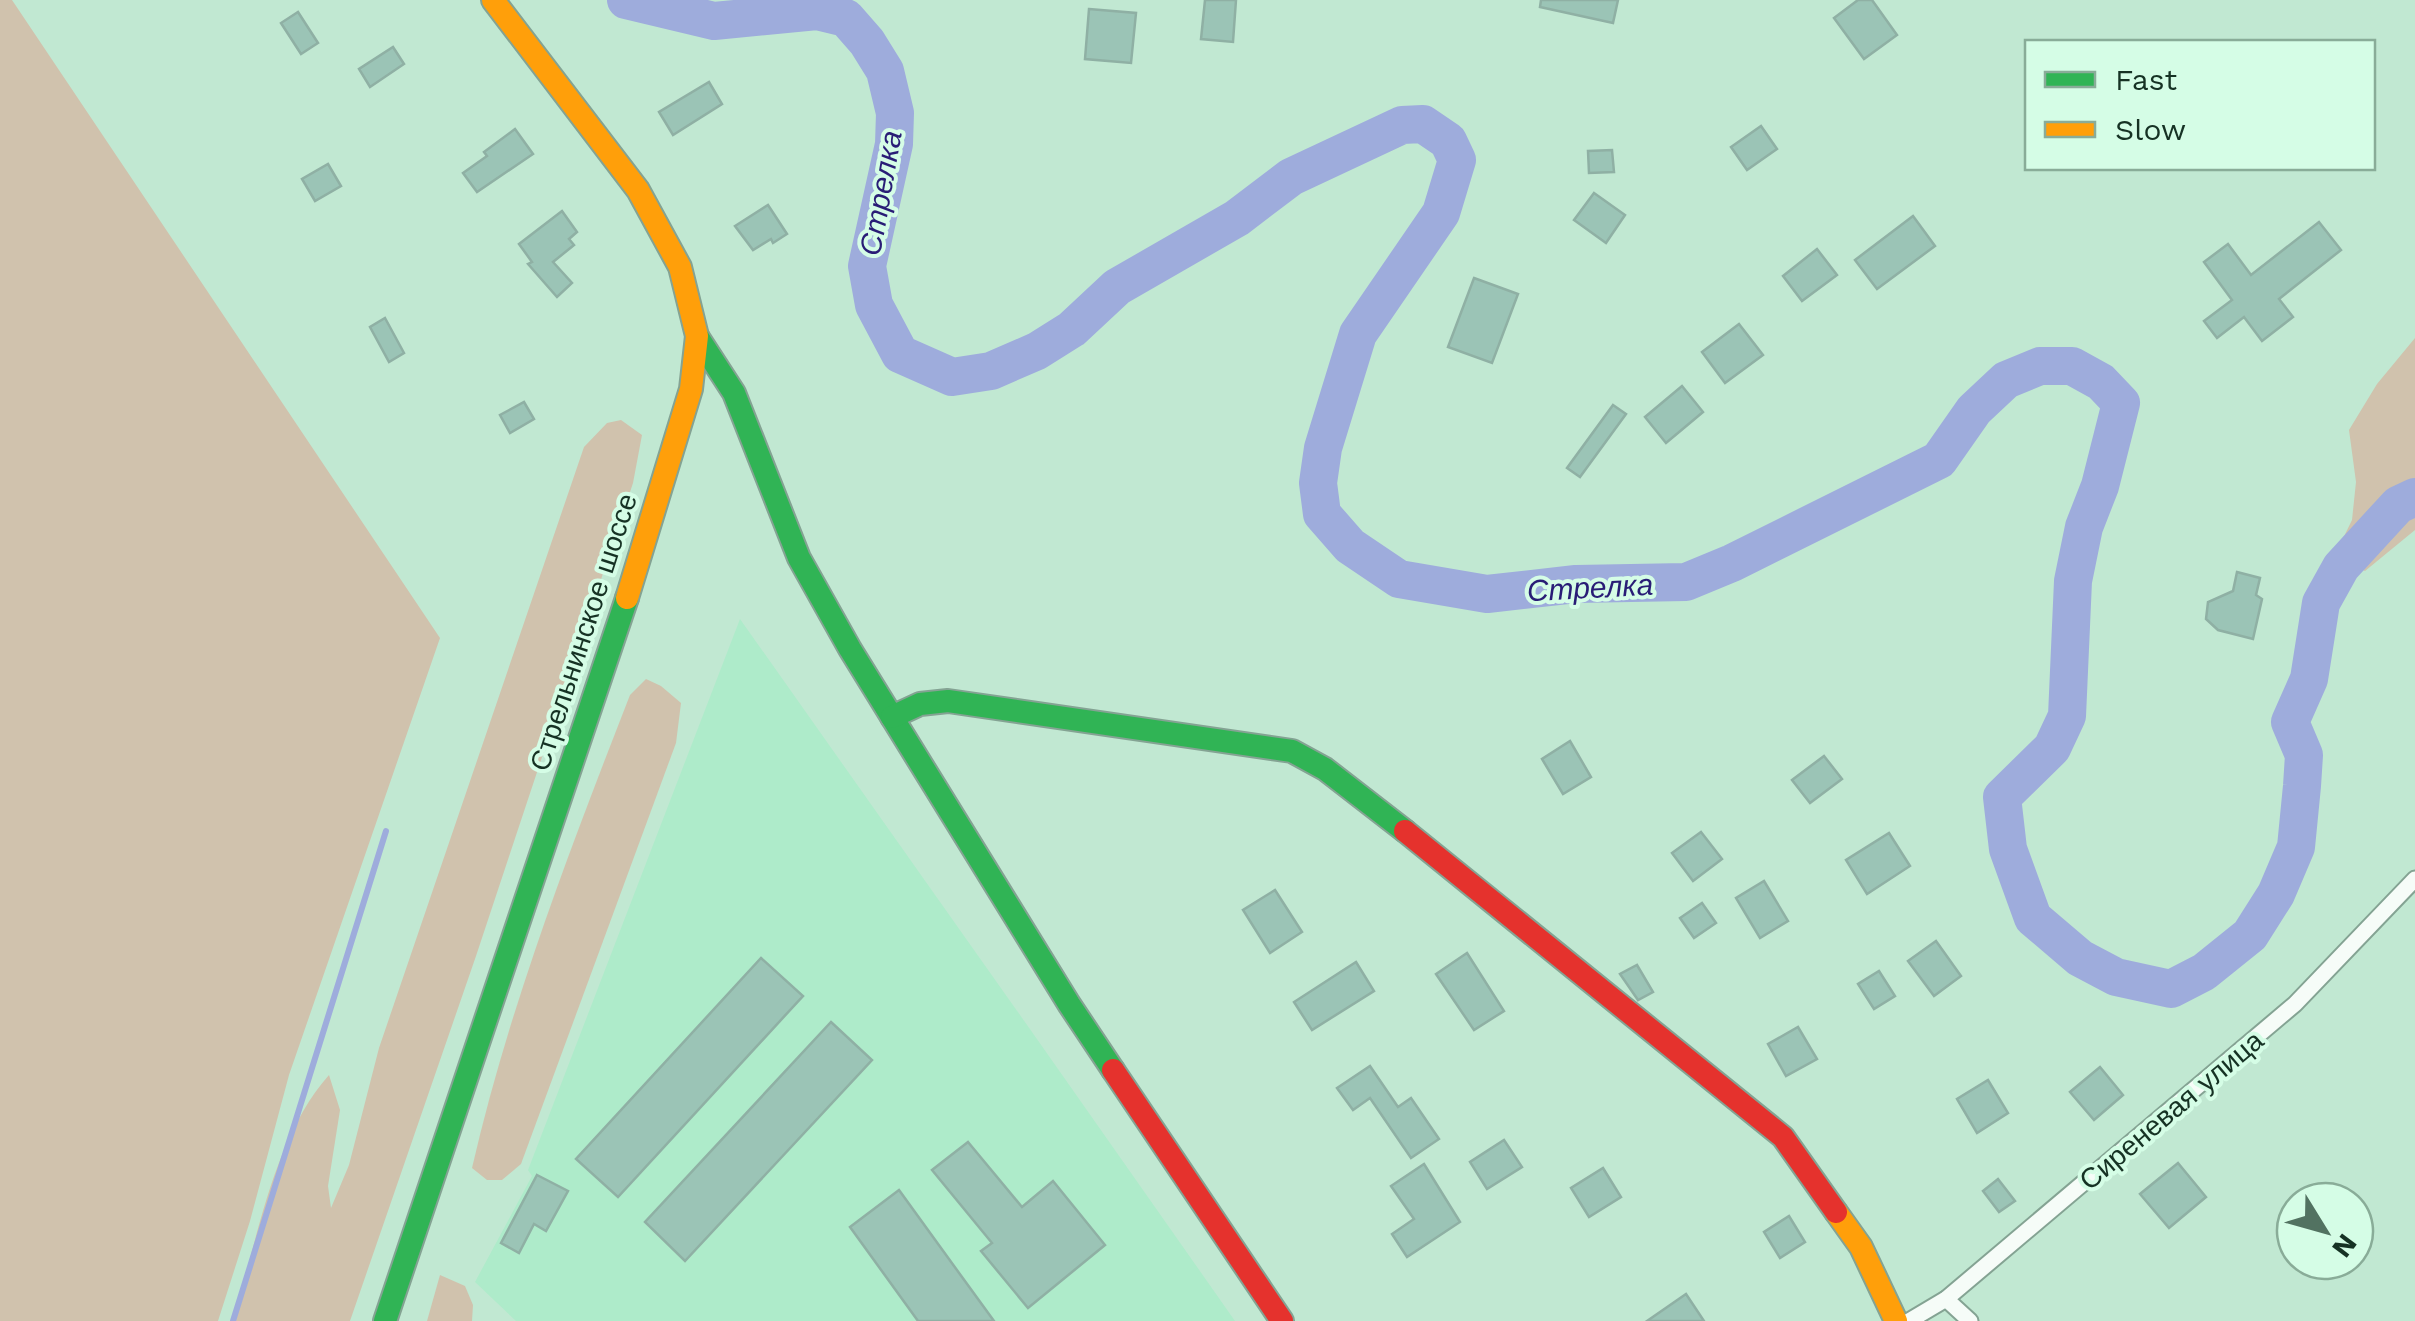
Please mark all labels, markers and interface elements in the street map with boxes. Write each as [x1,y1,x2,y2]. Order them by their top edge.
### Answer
legend [2025,40,2375,170]
text: Fast [2115,62,2178,97]
text: Slow [2115,112,2186,147]
water label: Стрелка [852,128,909,258]
street label: Стрельнинское шоссе [523,489,644,775]
water label: Стрелка [1526,567,1654,608]
street label: Сиреневая улица [2073,1024,2270,1197]
north arrow [2275,1181,2375,1281]
text: N [2325,1228,2364,1264]

